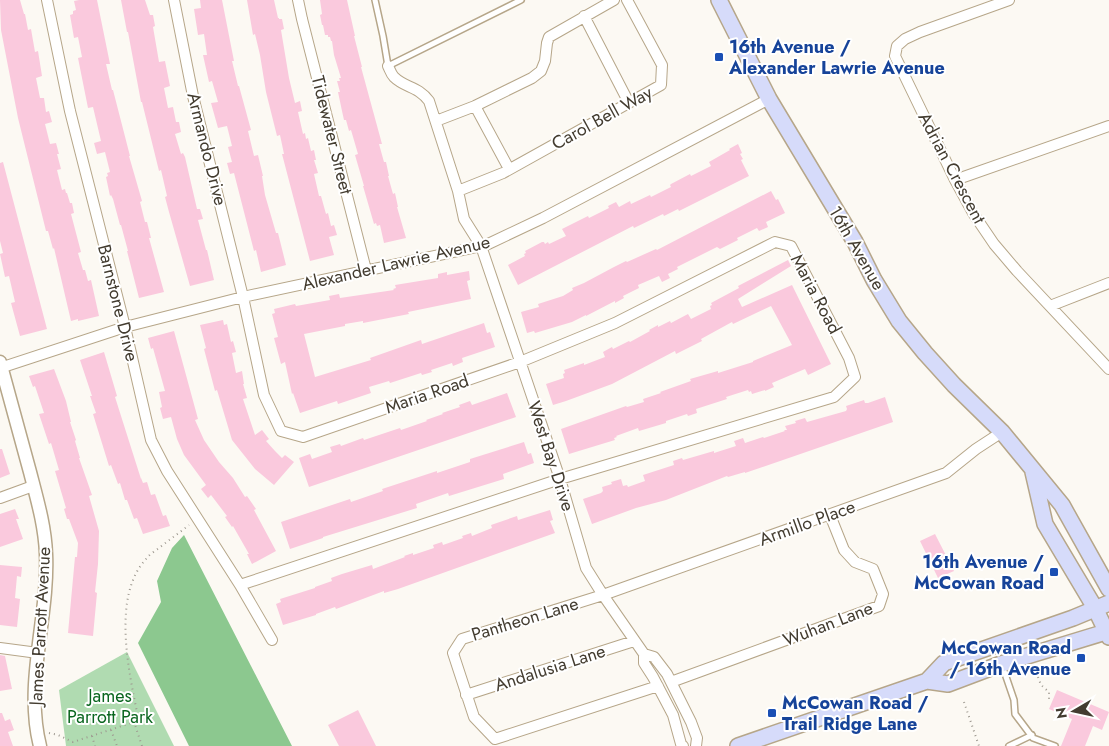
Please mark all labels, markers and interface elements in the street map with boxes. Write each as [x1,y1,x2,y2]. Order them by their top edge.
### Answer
place label: 16th Avenue / Alexander Lawrie Avenue [728,34,945,81]
marker: 16th Avenue / Alexander Lawrie Avenue [713,51,725,63]
street label: Tidewater Street [305,73,359,198]
street label: Carol Bell Way [547,80,657,156]
street label: Armando Drive [180,90,234,208]
street label: Adrian Crescent [912,108,993,229]
street label: 16th Avenue [822,201,892,295]
street label: Alexander Lawrie Avenue [299,229,493,297]
street label: Barnstone Drive [91,242,145,364]
street label: Maria Road [784,249,848,339]
street label: Maria Road [382,368,472,420]
street label: West Bay Drive [521,397,581,515]
street label: Armillo Place [755,494,859,552]
street label: James Parrott Avenue [23,546,57,708]
place label: 16th Avenue / McCowan Road [914,549,1044,596]
marker: 16th Avenue / McCowan Road [1048,566,1060,578]
street label: Pantheon Lane [468,590,582,648]
street label: Wuhan Lane [779,595,877,653]
place label: McCowan Road / 16th Avenue [941,635,1071,682]
street label: Andalusia Lane [491,638,609,698]
marker: McCowan Road / 16th Avenue [1075,652,1087,664]
park label: James Parrott Park [67,683,153,730]
north arrow [1049,686,1099,736]
place label: McCowan Road / Trail Ridge Lane [782,690,929,737]
text: N [1050,706,1072,720]
marker: McCowan Road / Trail Ridge Lane [766,707,778,719]

